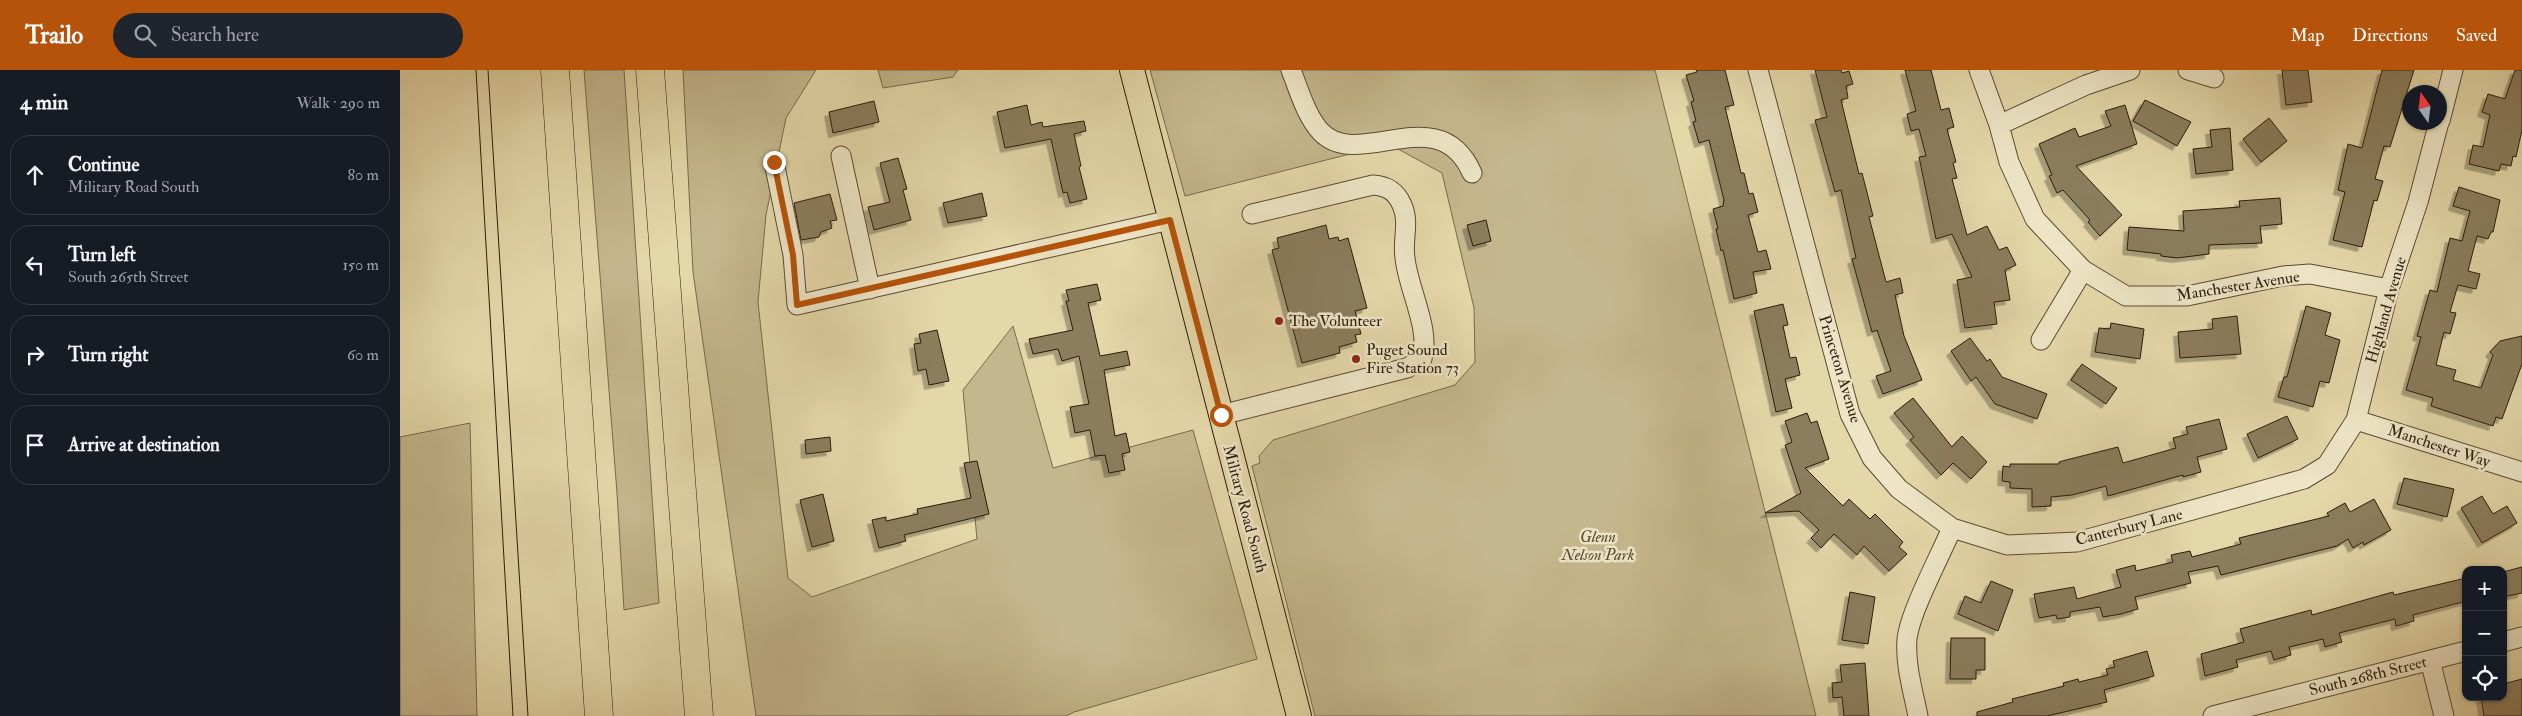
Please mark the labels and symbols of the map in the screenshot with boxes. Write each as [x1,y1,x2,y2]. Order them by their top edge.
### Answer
north arrow [2402,85,2447,130]
route end [763,151,786,174]
street label: Highland Avenue [2361,254,2411,366]
street label: Manchester Avenue [2175,266,2301,306]
place label: The Volunteer [1289,311,1382,331]
street label: Princeton Avenue [1814,313,1866,426]
marker: The Volunteer [1273,315,1285,327]
place label: Puget Sound Fire Station 73 [1366,340,1459,378]
marker: Puget Sound Fire Station 73 [1350,353,1362,365]
route start [1210,404,1233,427]
street label: Manchester Way [2385,420,2494,472]
street label: Military Road South [1218,443,1272,576]
street label: Canterbury Lane [2073,504,2185,550]
park label: Glenn Nelson Park [1561,527,1635,565]
street label: South 268th Street [2307,652,2429,700]

